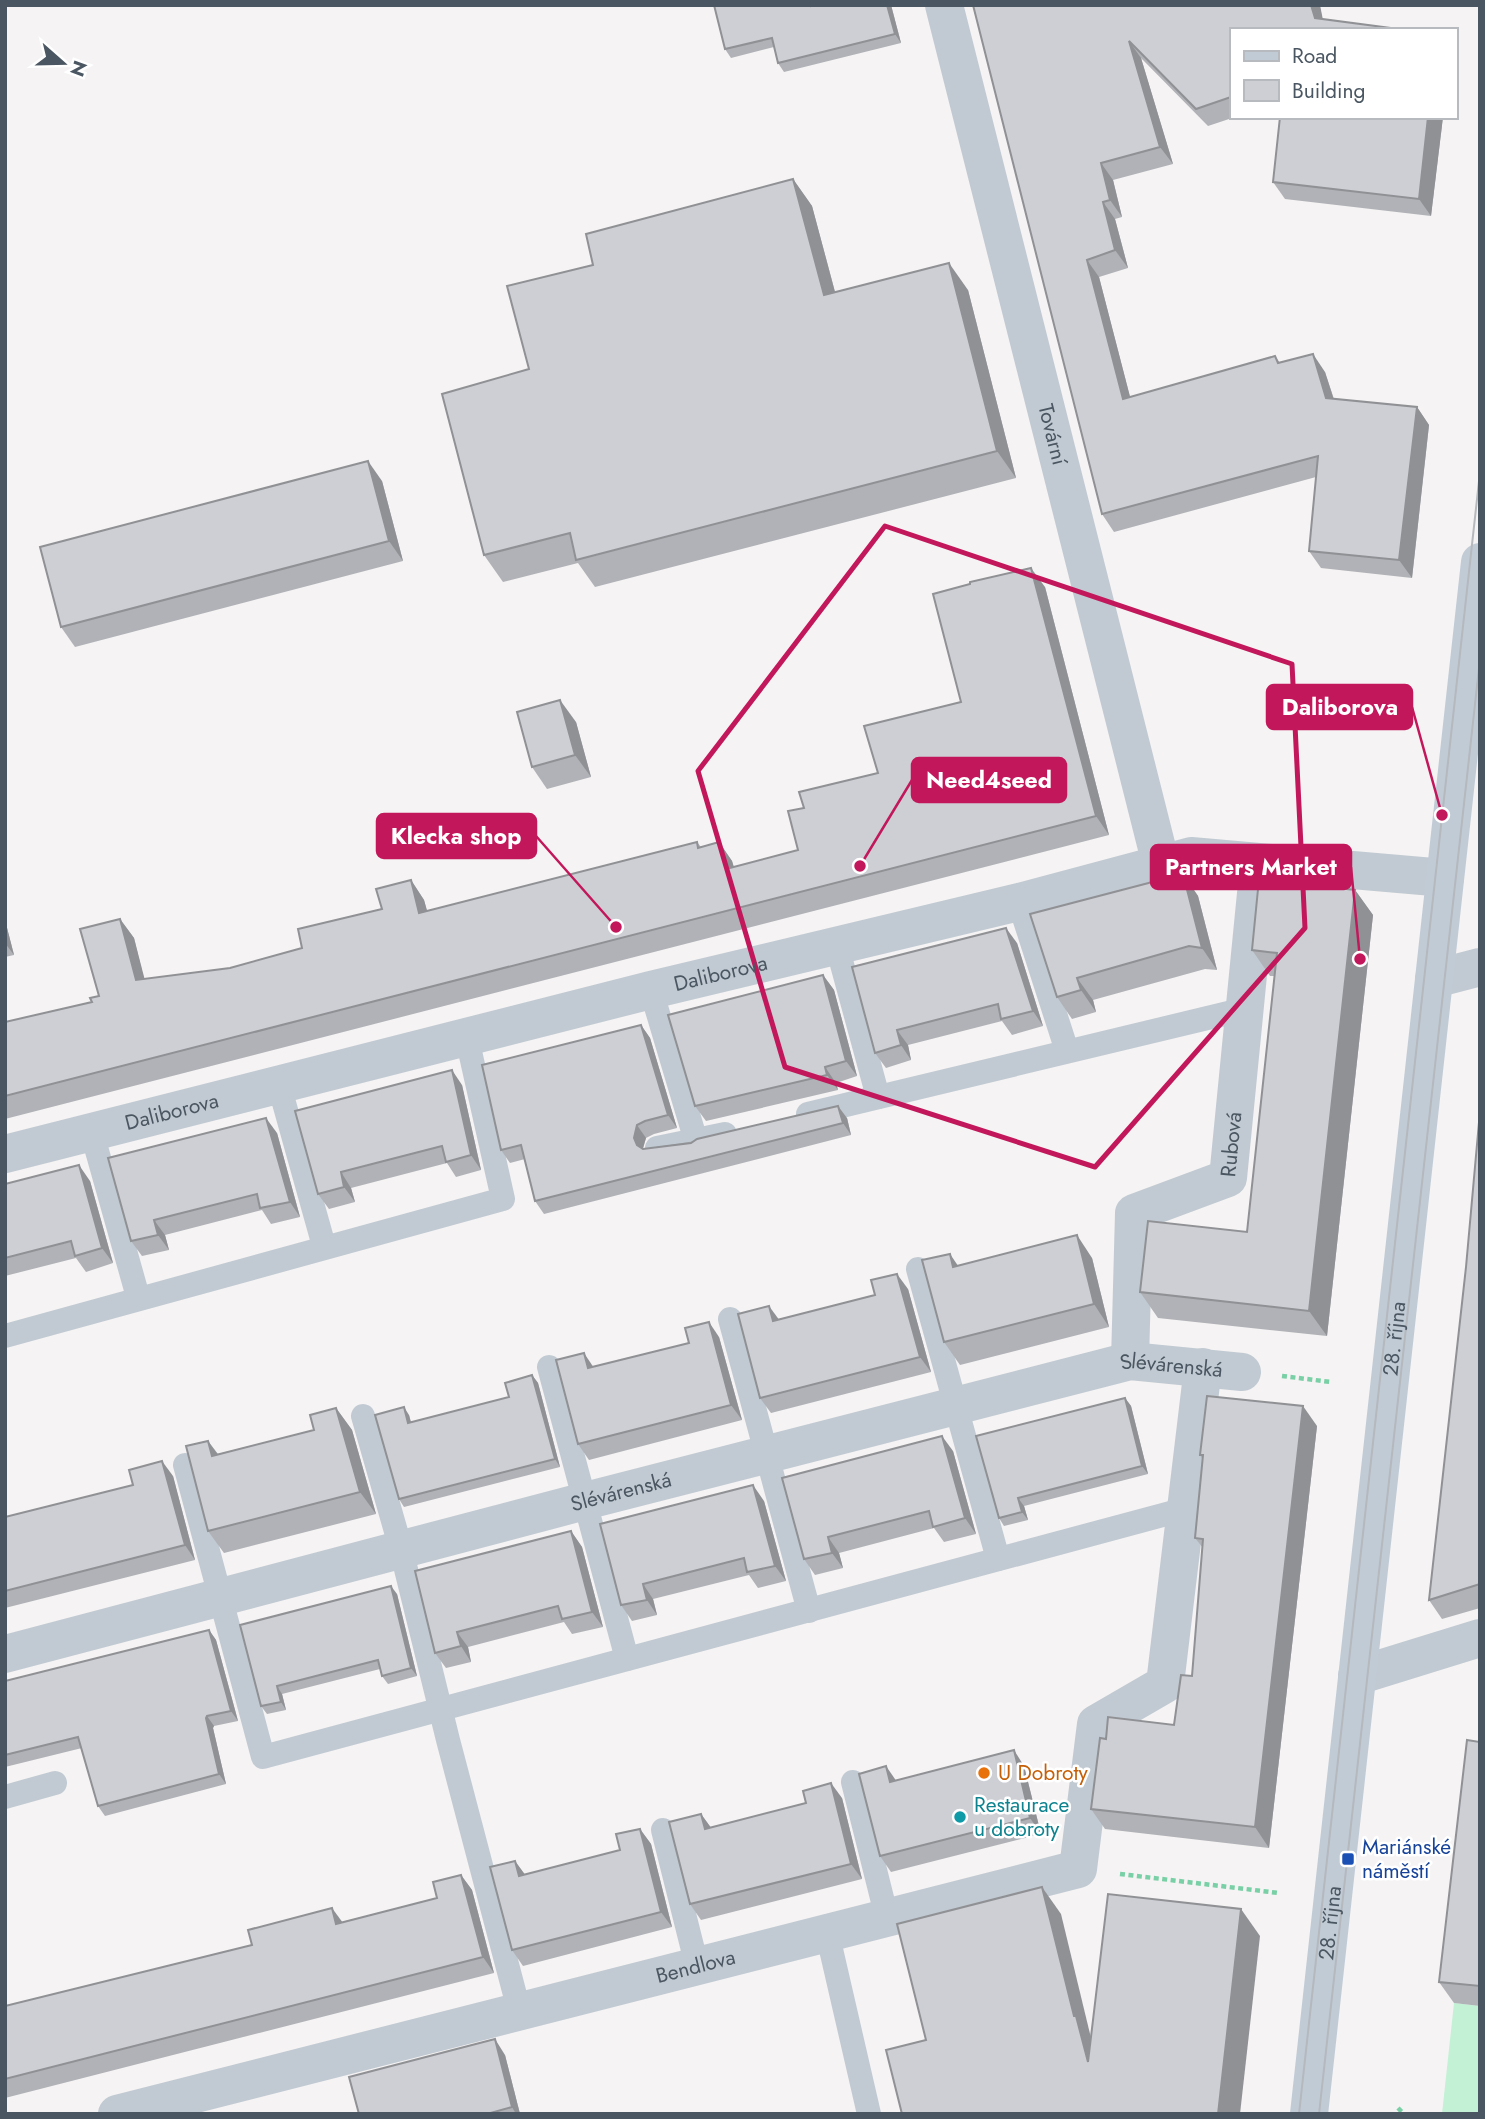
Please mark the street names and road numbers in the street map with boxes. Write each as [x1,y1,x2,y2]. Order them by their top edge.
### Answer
street label: Tovární [1030,401,1075,470]
street label: Daliborova [671,948,771,999]
street label: Daliborova [122,1085,222,1138]
street label: Rubová [1213,1111,1249,1179]
street label: 28. října [1375,1300,1413,1378]
street label: Slévárenská [1116,1346,1224,1385]
street label: Slévárenská [567,1464,675,1519]
street label: 28. října [1311,1884,1349,1962]
street label: Bendlova [653,1942,738,1991]

